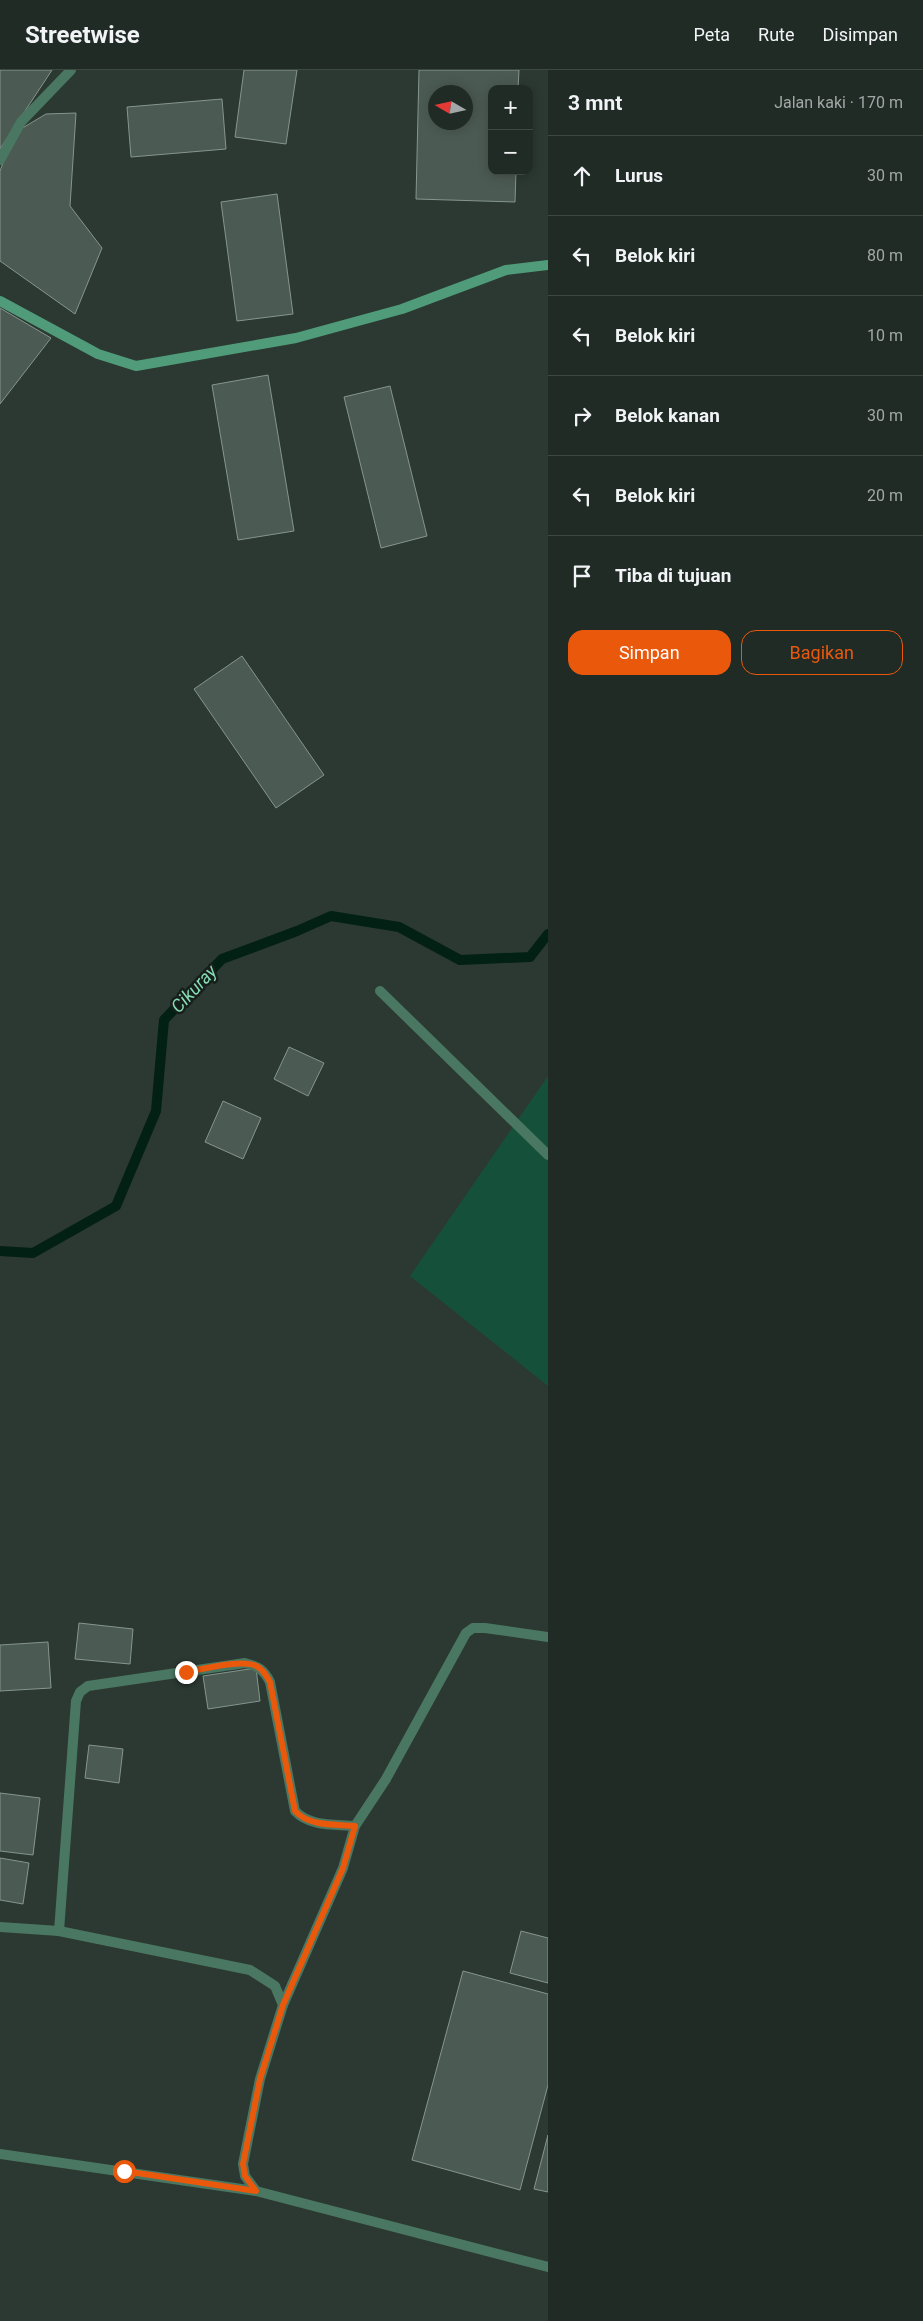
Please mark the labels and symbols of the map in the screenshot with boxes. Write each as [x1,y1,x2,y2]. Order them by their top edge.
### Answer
north arrow [428,85,473,130]
water label: Cikuray [166,960,221,1017]
route end [175,1661,198,1684]
route start [113,2160,136,2183]

